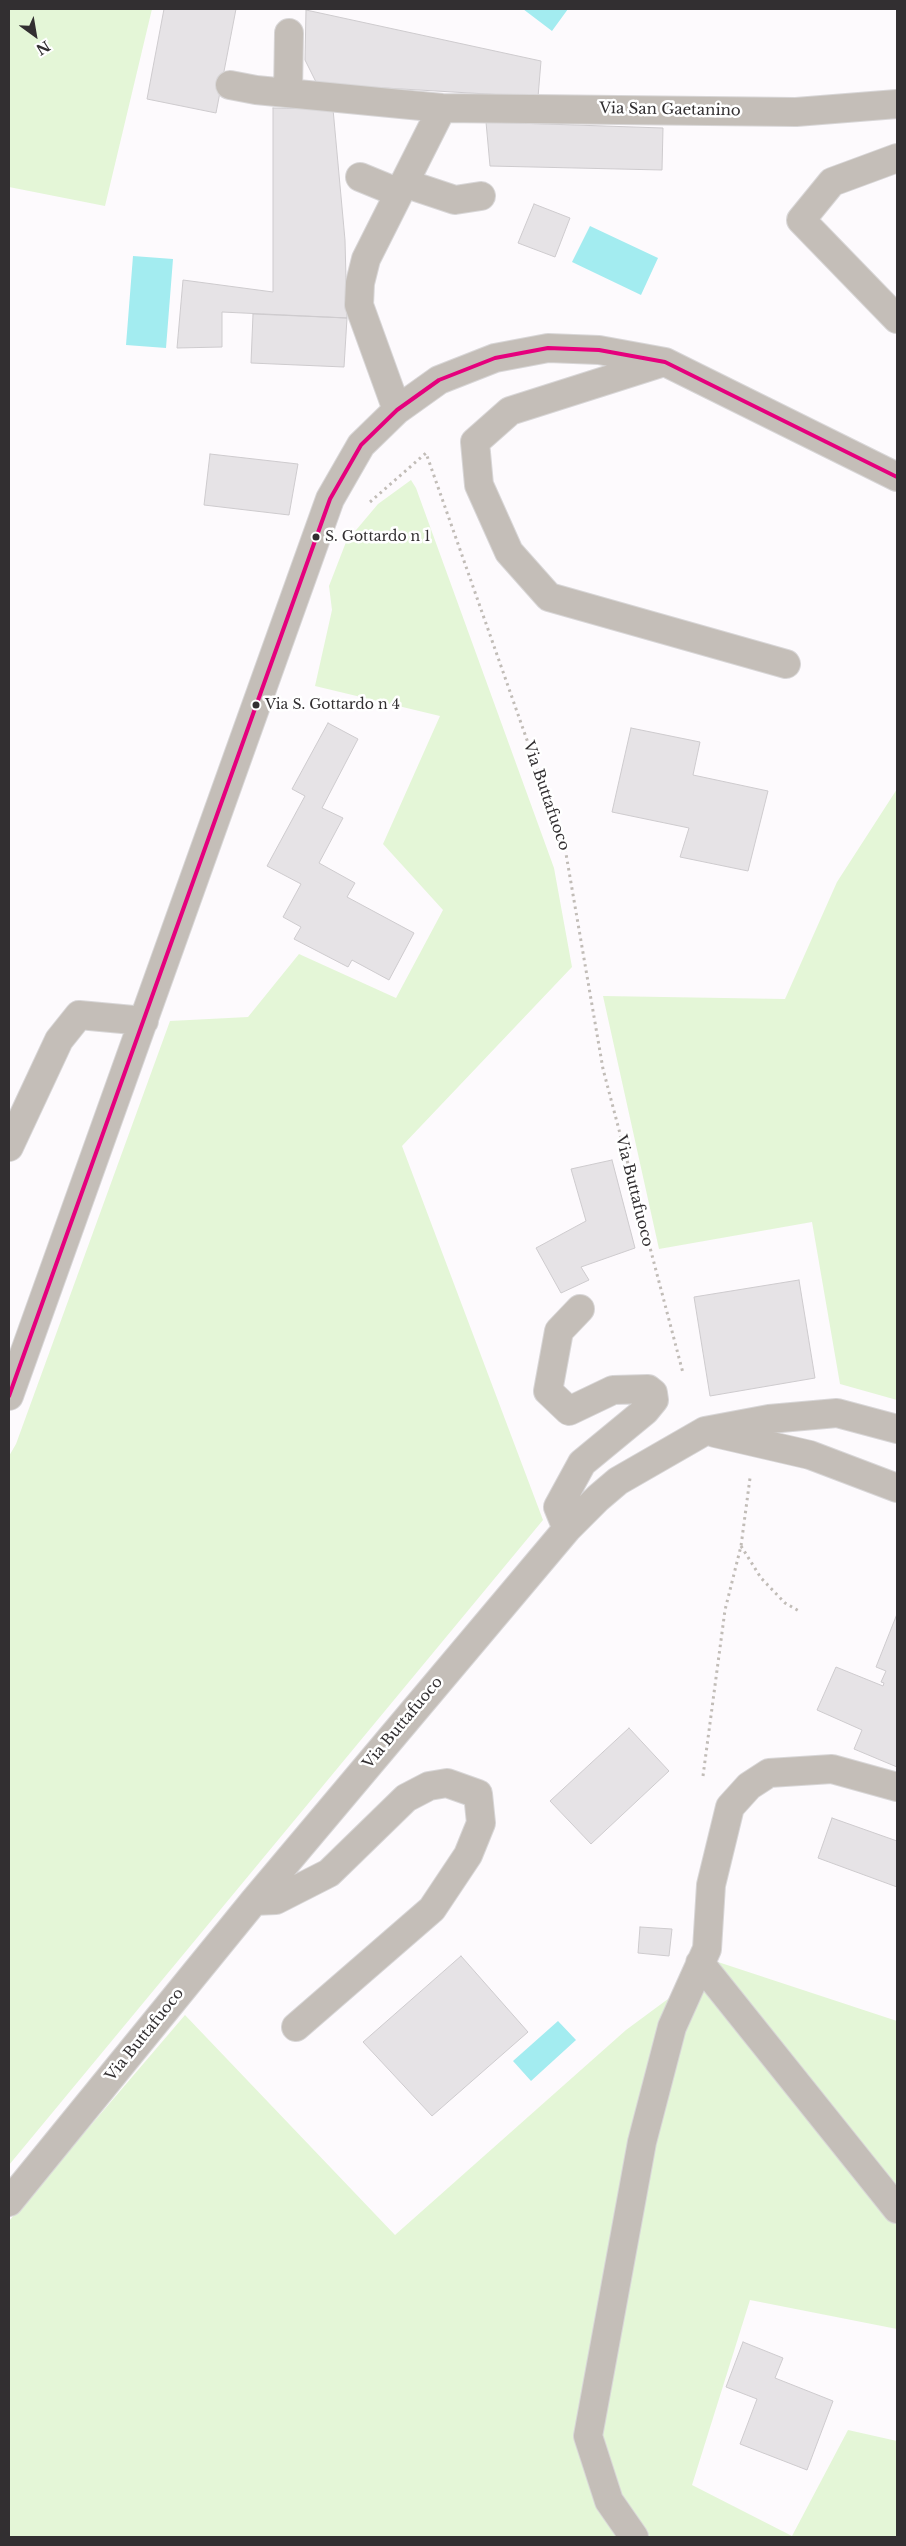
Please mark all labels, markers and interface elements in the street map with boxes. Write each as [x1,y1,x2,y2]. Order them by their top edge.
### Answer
north arrow [10,10,60,60]
text: N [33,37,53,59]
street label: Via San Gaetanino [599,100,741,120]
place label: S. Gottardo n 1 [325,529,431,545]
marker: S. Gottardo n 1 [311,532,321,542]
place label: Via S. Gottardo n 4 [265,697,400,713]
marker: Via S. Gottardo n 4 [251,700,261,710]
street label: Via Buttafuoco [519,739,573,853]
street label: Via Buttafuoco [611,1133,657,1249]
street label: Via Buttafuoco [359,1673,447,1773]
street label: Via Buttafuoco [102,1985,188,2085]

